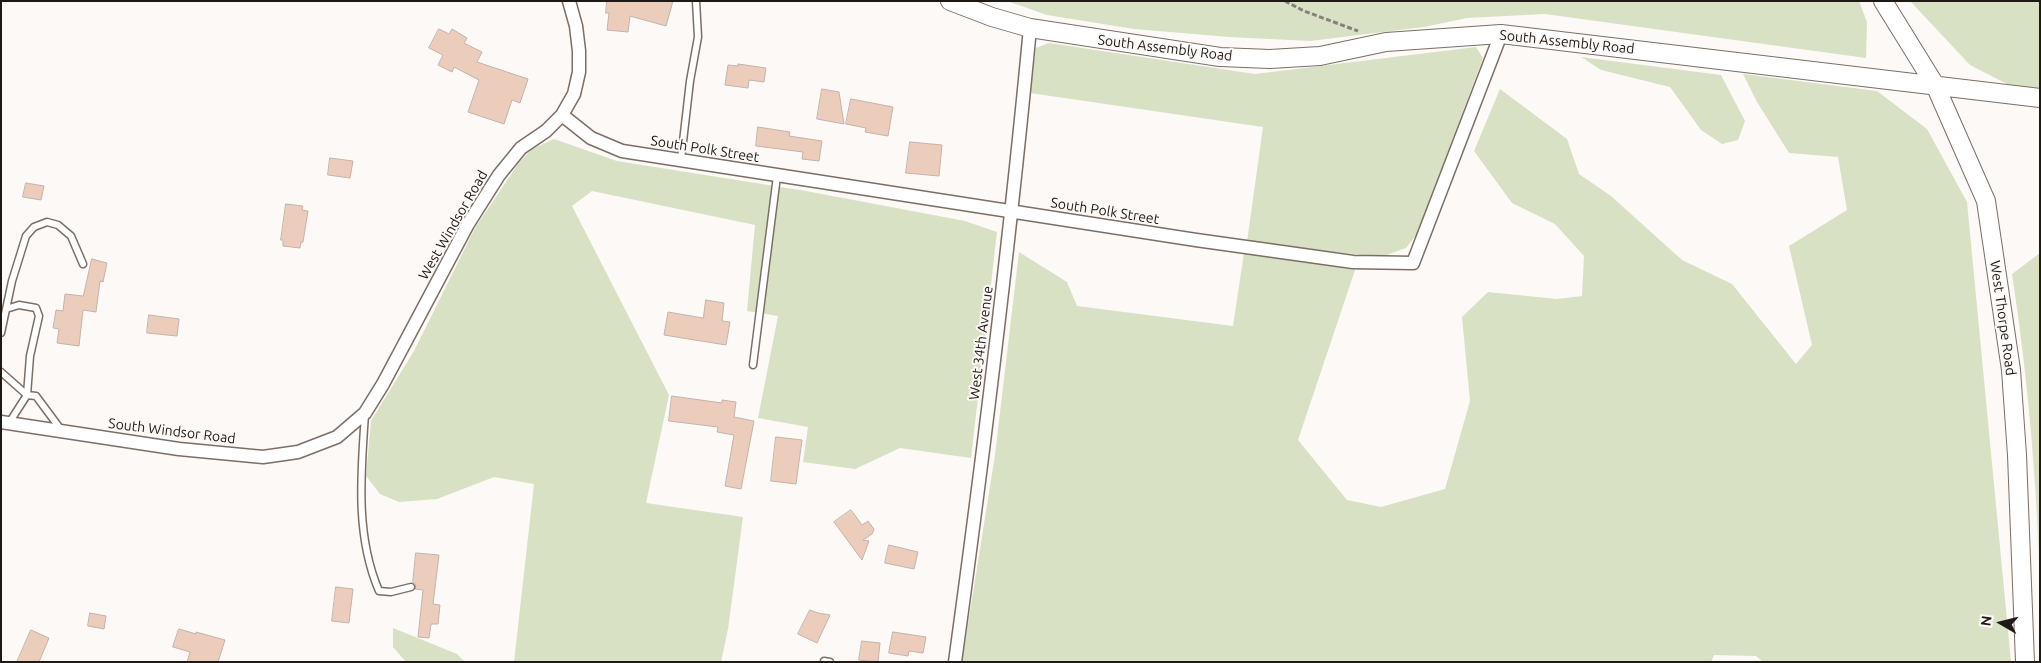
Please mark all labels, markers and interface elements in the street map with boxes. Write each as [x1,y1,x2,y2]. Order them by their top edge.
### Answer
street label: South Assembly Road [1499,27,1635,57]
street label: South Assembly Road [1097,31,1233,65]
street label: South Polk Street [650,132,760,166]
street label: West Windsor Road [415,167,491,283]
street label: South Polk Street [1050,194,1160,228]
street label: West Thorpe Road [1987,259,2019,377]
street label: West 34th Avenue [966,285,996,401]
street label: South Windsor Road [107,415,237,447]
north arrow [1976,598,2026,648]
text: N [1977,615,1995,627]

